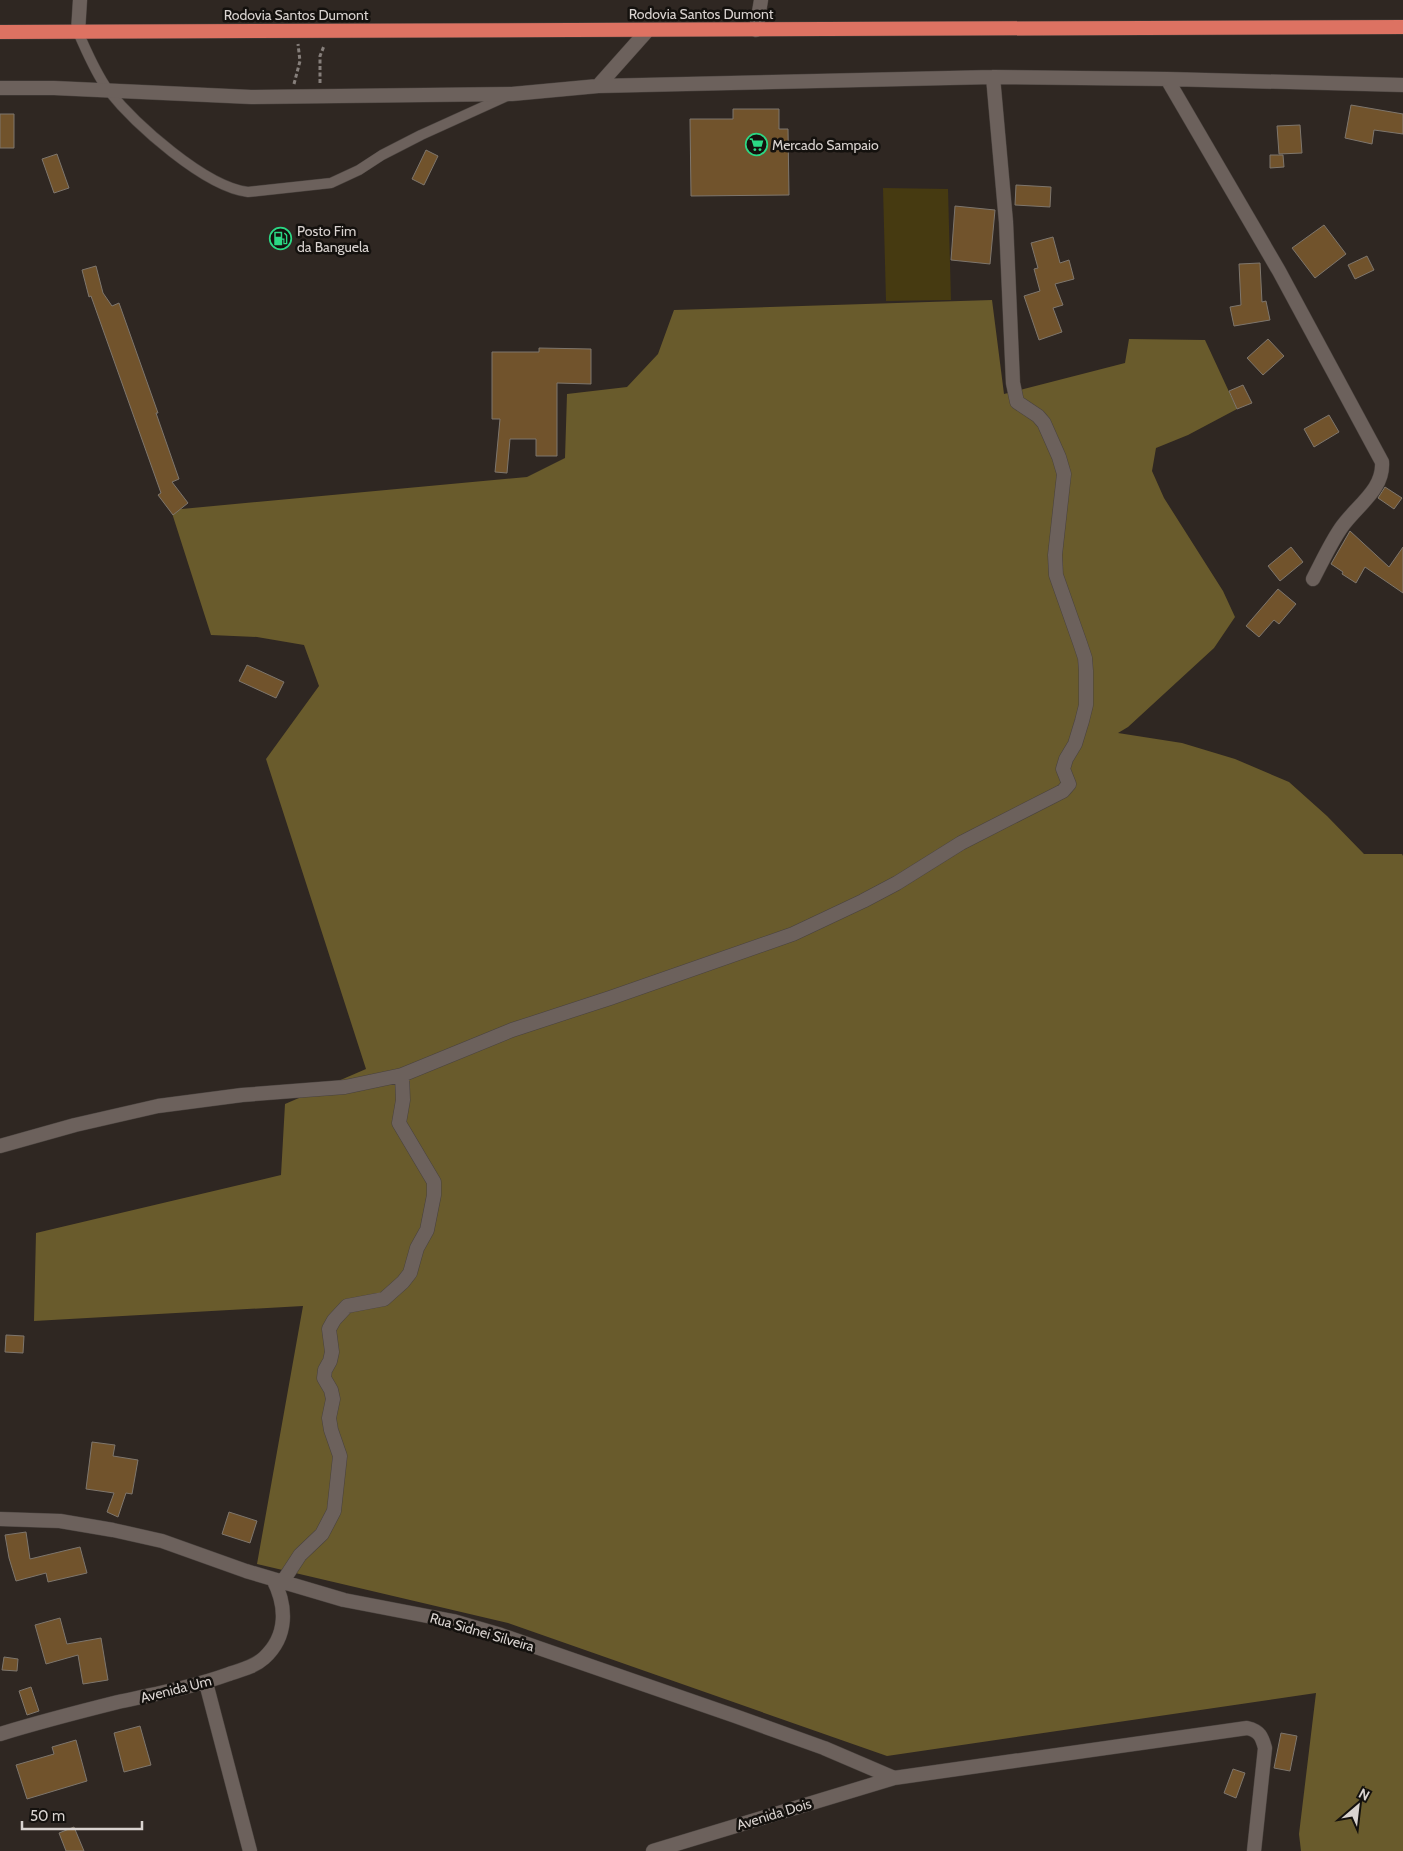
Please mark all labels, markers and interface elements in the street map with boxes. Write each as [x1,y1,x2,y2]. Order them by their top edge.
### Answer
street label: Rodovia Santos Dumont [629,5,774,23]
street label: Rodovia Santos Dumont [224,6,369,24]
supermarket icon: Mercado Sampaio [744,133,768,157]
place label: Mercado Sampaio [772,136,879,154]
place label: Posto Fim da Banguela [297,222,369,256]
fuel station icon: Posto Fim da Banguela [269,227,293,251]
street label: Rua Sidnei Silveira [428,1609,536,1656]
street label: Avenida Um [139,1671,213,1707]
north arrow [1333,1781,1383,1831]
text: N [1356,1784,1373,1805]
street label: Avenida Dois [735,1794,814,1834]
scale bar [22,1798,142,1830]
text: 50 m [30,1807,65,1825]

